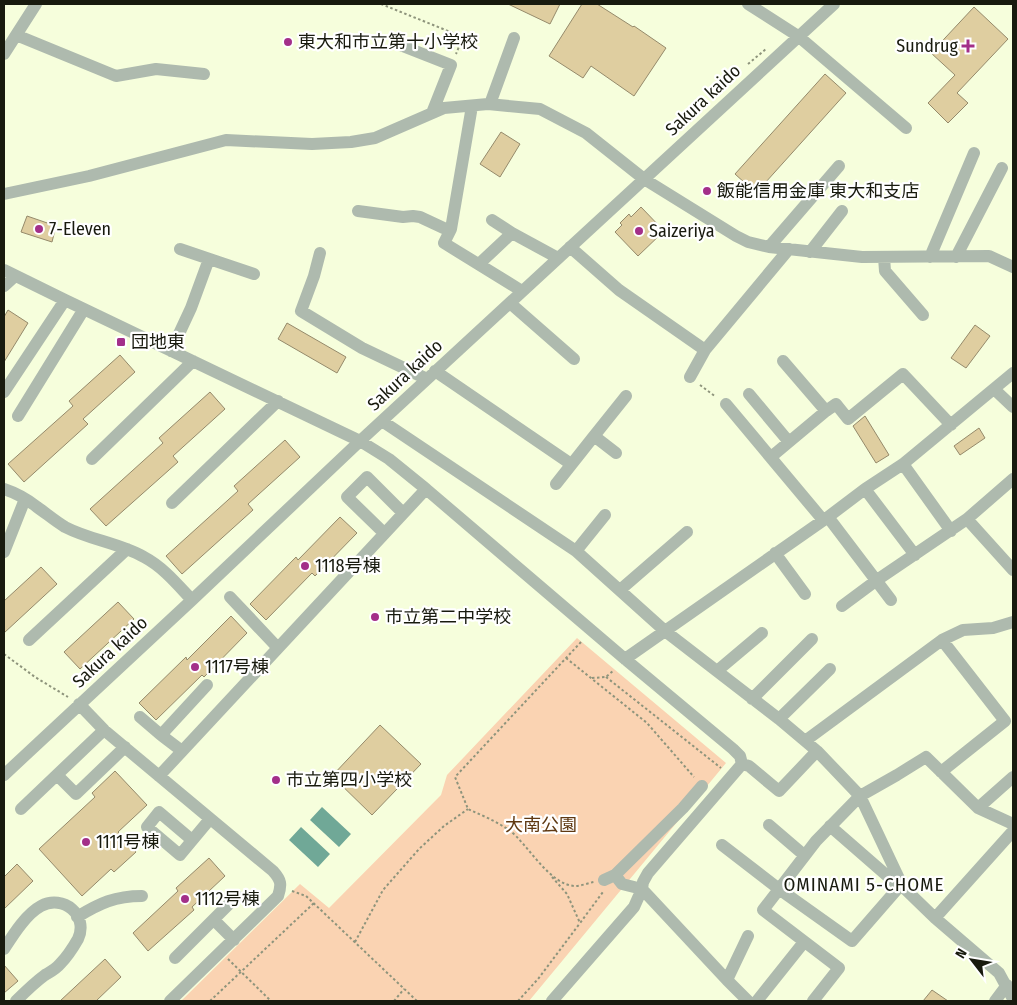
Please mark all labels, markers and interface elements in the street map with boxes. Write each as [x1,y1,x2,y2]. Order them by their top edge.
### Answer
place label: 東大和市立第十小学校 [298,31,478,53]
place label: Sundrug [896,35,959,57]
marker: 東大和市立第十小学校 [282,36,294,48]
marker: Sundrug [962,40,974,52]
street label: Sakura kaido [661,60,745,140]
place label: 飯能信用金庫 東大和支店 [717,180,919,202]
marker: 飯能信用金庫 東大和支店 [701,185,713,197]
place label: 7-Eleven [49,218,111,240]
place label: Saizeriya [649,220,715,242]
marker: 7-Eleven [33,223,45,235]
marker: Saizeriya [633,225,645,237]
place label: 団地東 [131,331,185,353]
street label: Sakura kaido [363,335,447,415]
marker: 団地東 [115,336,127,348]
place label: 1118号棟 [315,555,381,577]
marker: 1118号棟 [299,560,311,572]
place label: 市立第二中学校 [385,606,511,628]
marker: 市立第二中学校 [369,611,381,623]
street label: Sakura kaido [68,612,152,692]
place label: 1117号棟 [205,656,269,678]
marker: 1117号棟 [189,661,201,673]
place label: 市立第四小学校 [286,769,412,791]
marker: 市立第四小学校 [270,774,282,786]
park label: 大南公園 [505,814,577,836]
place label: 1111号棟 [96,831,159,853]
marker: 1111号棟 [80,836,92,848]
district label: OMINAMI 5-CHOME [784,873,944,896]
place label: 1112号棟 [195,888,260,910]
marker: 1112号棟 [179,893,191,905]
north arrow [947,935,997,985]
text: N [952,946,971,962]

